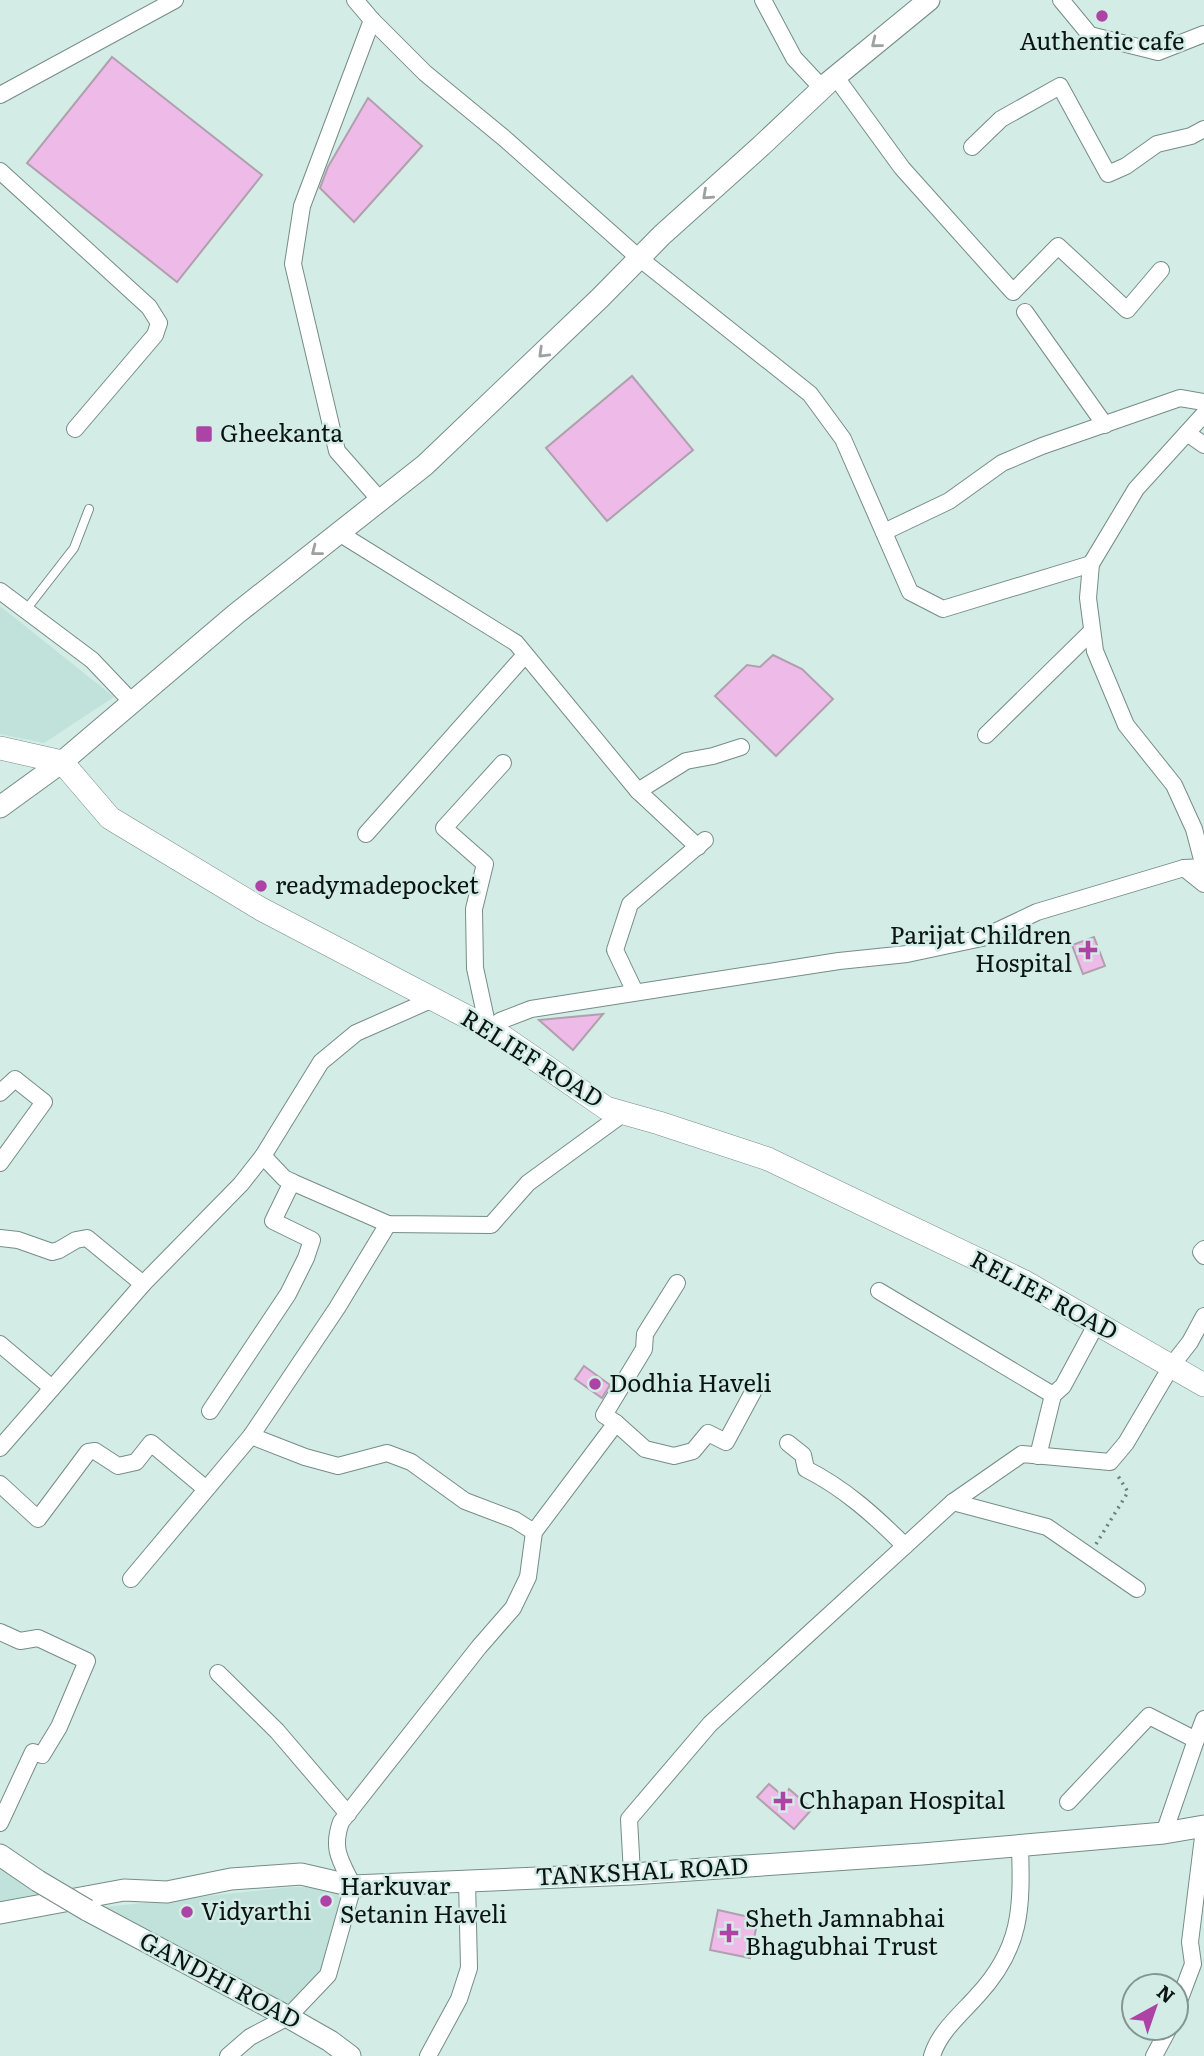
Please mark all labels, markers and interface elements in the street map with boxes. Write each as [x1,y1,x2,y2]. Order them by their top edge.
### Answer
marker: Authentic cafe [1094,8,1110,24]
place label: Authentic cafe [1020,22,1184,57]
one-way arrow [871,35,884,47]
one-way arrow [702,187,715,199]
one-way arrow [538,344,551,357]
place label: Gheekanta [220,414,343,449]
marker: Gheekanta [194,424,214,444]
one-way arrow [312,542,324,555]
place label: readymadepocket [275,866,479,901]
marker: readymadepocket [253,878,269,894]
place label: Parijat Children Hospital [890,916,1072,979]
marker: Parijat Children Hospital [1078,940,1098,960]
street label: RELIEF ROAD [455,999,611,1115]
street label: RELIEF ROAD [965,1240,1125,1347]
place label: Dodhia Haveli [609,1364,772,1399]
marker: Dodhia Haveli [587,1376,603,1392]
place label: Chhapan Hospital [799,1781,1005,1816]
marker: Chhapan Hospital [773,1791,793,1811]
street label: TANKSHAL ROAD [535,1846,749,1893]
place label: Harkuvar Setanin Haveli [340,1867,507,1930]
place label: Vidyarthi [201,1892,311,1927]
marker: Harkuvar Setanin Haveli [318,1893,334,1909]
place label: Sheth Jamnabhai Bhagubhai Trust [745,1899,945,1962]
marker: Vidyarthi [179,1904,195,1920]
street label: GANDHI ROAD [134,1921,308,2036]
marker: Sheth Jamnabhai Bhagubhai Trust [719,1923,739,1943]
north arrow [1120,1972,1190,2042]
text: N [1151,1977,1182,2009]

